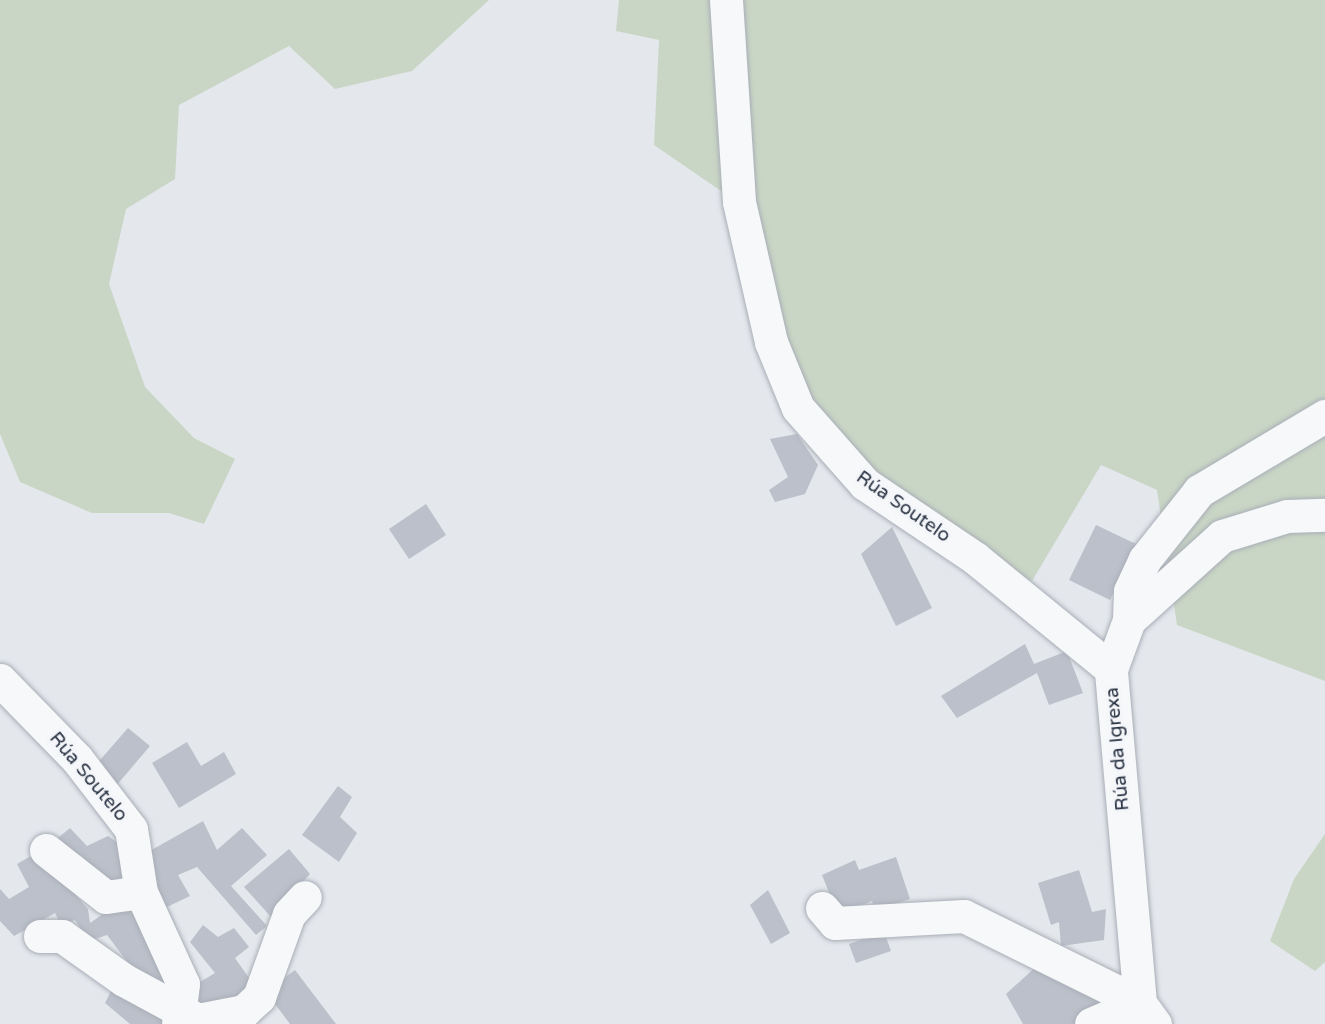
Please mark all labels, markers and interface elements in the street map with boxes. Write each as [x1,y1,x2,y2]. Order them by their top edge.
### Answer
street label: Rúa Soutelo [852,466,954,548]
street label: Rúa da Igrexa [1101,686,1135,812]
street label: Rúa Soutelo [44,728,132,826]

